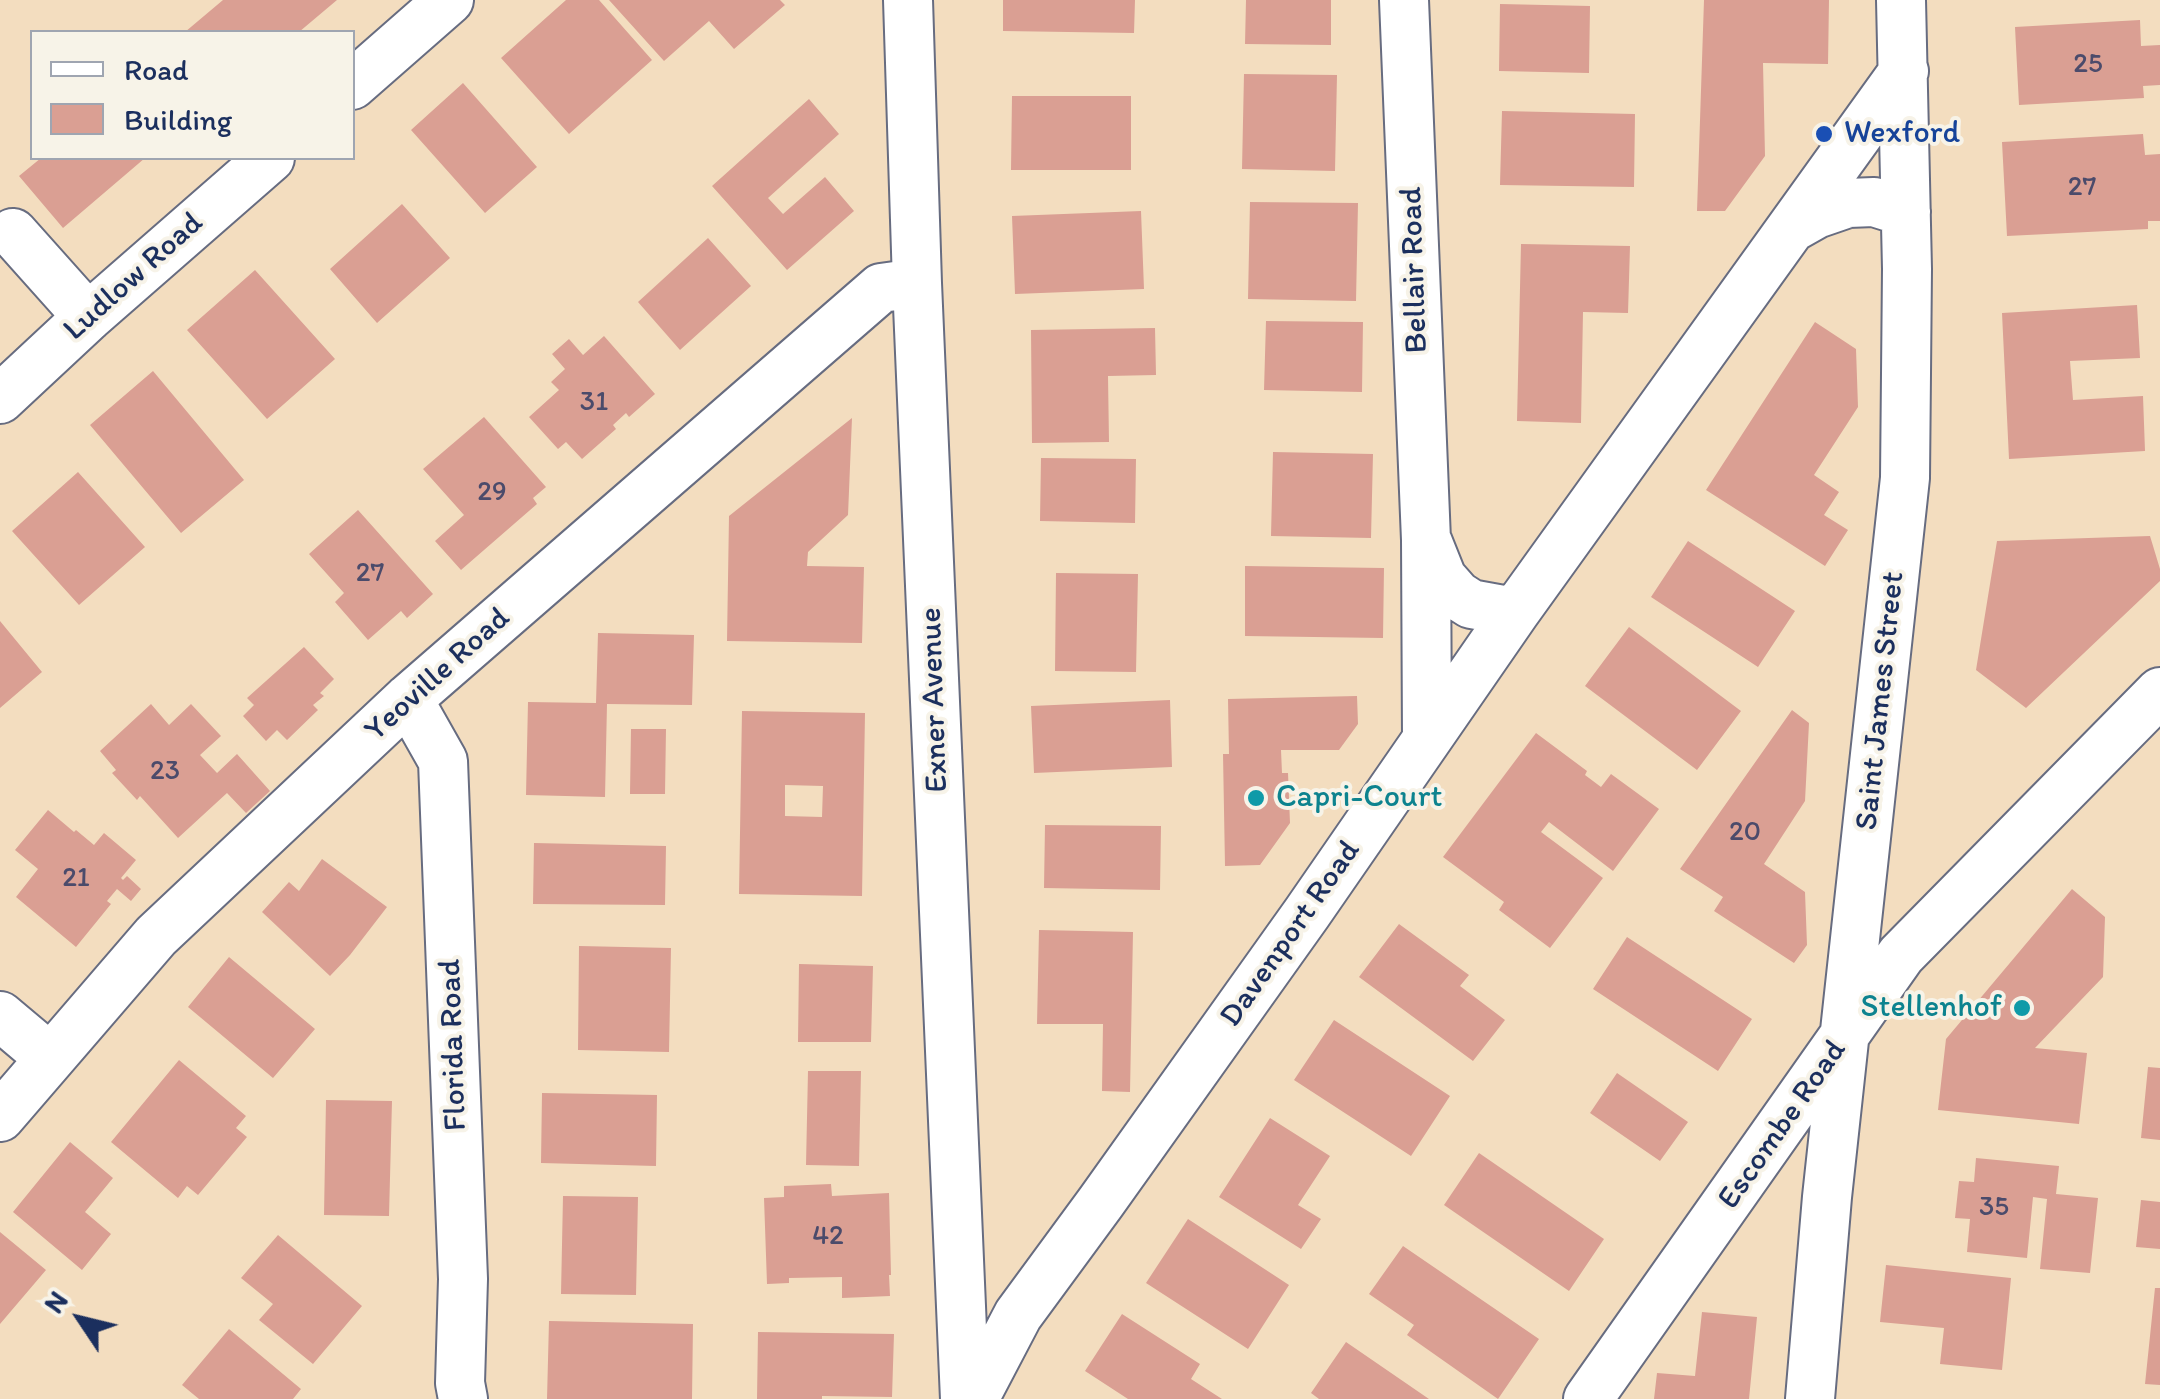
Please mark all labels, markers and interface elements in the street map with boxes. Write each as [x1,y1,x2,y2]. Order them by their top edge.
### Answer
legend [30,30,355,160]
house number: 25 [2073,48,2103,82]
text: Road [124,51,189,88]
text: Building [124,101,232,138]
place label: Wexford [1844,115,1960,153]
marker: Wexford [1813,123,1835,145]
house number: 27 [2068,171,2096,205]
street label: Bellair Road [1393,186,1437,354]
street label: Ludlow Road [56,204,212,350]
house number: 31 [580,386,608,420]
house number: 29 [477,476,507,510]
house number: 27 [356,557,384,591]
street label: Saint James Street [1848,570,1914,832]
street label: Yeoville Road [357,600,519,750]
street label: Exner Avenue [913,607,957,793]
house number: 23 [150,755,180,789]
place label: Capri-Court [1276,779,1443,817]
marker: Capri-Court [1245,787,1267,809]
house number: 20 [1729,816,1761,850]
street label: Davenport Road [1213,833,1369,1035]
house number: 21 [62,862,90,896]
street label: Florida Road [432,958,476,1132]
place label: Stellenhof [1861,989,2002,1027]
marker: Stellenhof [2011,997,2033,1019]
street label: Escombe Road [1711,1033,1855,1217]
house number: 35 [1979,1191,2009,1225]
house number: 42 [812,1220,844,1254]
north arrow [30,1269,130,1369]
text: N [36,1284,75,1319]

